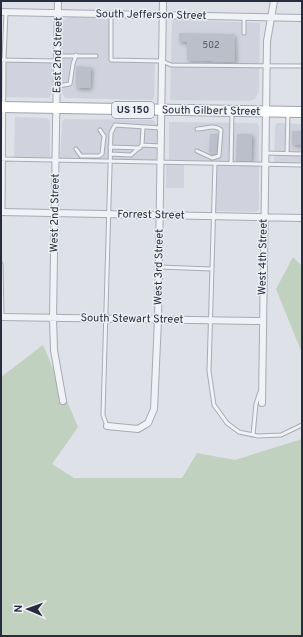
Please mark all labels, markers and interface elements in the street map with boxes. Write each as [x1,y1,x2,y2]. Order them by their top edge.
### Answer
street label: South Jefferson Street [95,7,207,23]
street label: East 2nd Street [50,17,66,93]
house number: 502 [203,40,219,51]
road number: US 150 [112,102,154,118]
street label: South Gilbert Street [162,103,260,119]
street label: West 2nd Street [47,174,63,252]
street label: Forrest Street [117,207,185,223]
street label: West 4th Street [255,219,271,295]
street label: West 3rd Street [151,229,167,305]
street label: South Stewart Street [80,311,184,327]
north arrow [8,589,48,629]
text: N [12,604,26,613]

